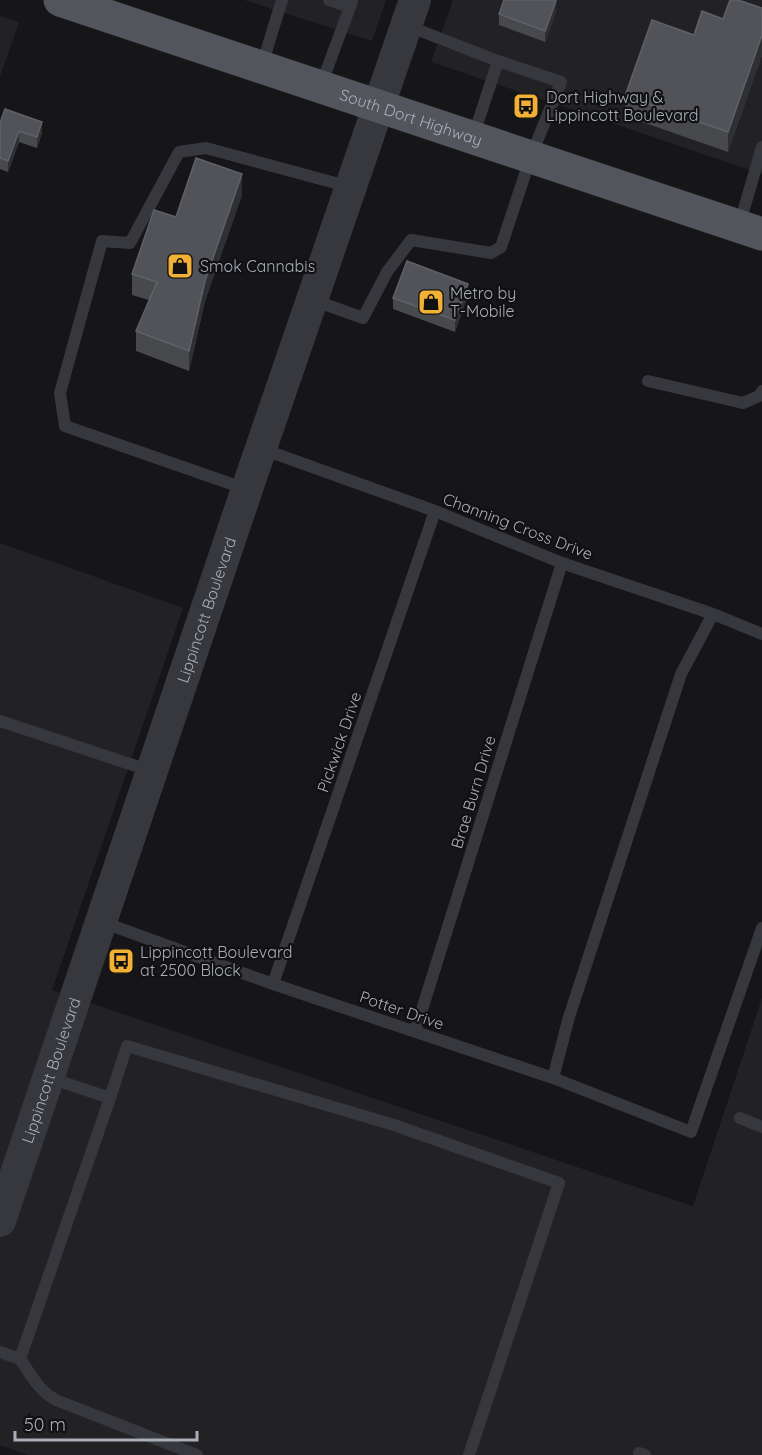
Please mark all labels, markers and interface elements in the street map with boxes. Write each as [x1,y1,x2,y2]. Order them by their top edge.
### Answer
street label: South Dort Highway [337,84,485,150]
place label: Dort Highway & Lippincott Boulevard [546,87,698,125]
bus stop icon: Dort Highway & Lippincott Boulevard [511,91,541,121]
shop icon: Smok Cannabis [165,251,195,281]
place label: Smok Cannabis [200,256,315,276]
place label: Metro by T-Mobile [450,283,516,321]
shop icon: Metro by T-Mobile [416,287,446,317]
street label: Channing Cross Drive [440,488,596,564]
street label: Lippincott Boulevard [172,534,240,685]
street label: Pickwick Drive [312,689,366,795]
street label: Brae Burn Drive [446,733,500,851]
place label: Lippincott Boulevard at 2500 Block [140,942,292,980]
bus stop icon: Lippincott Boulevard at 2500 Block [106,946,136,976]
street label: Potter Drive [357,986,447,1034]
street label: Lippincott Boulevard [17,995,85,1146]
scale bar [15,1404,196,1442]
text: 50 m [24,1413,66,1436]

